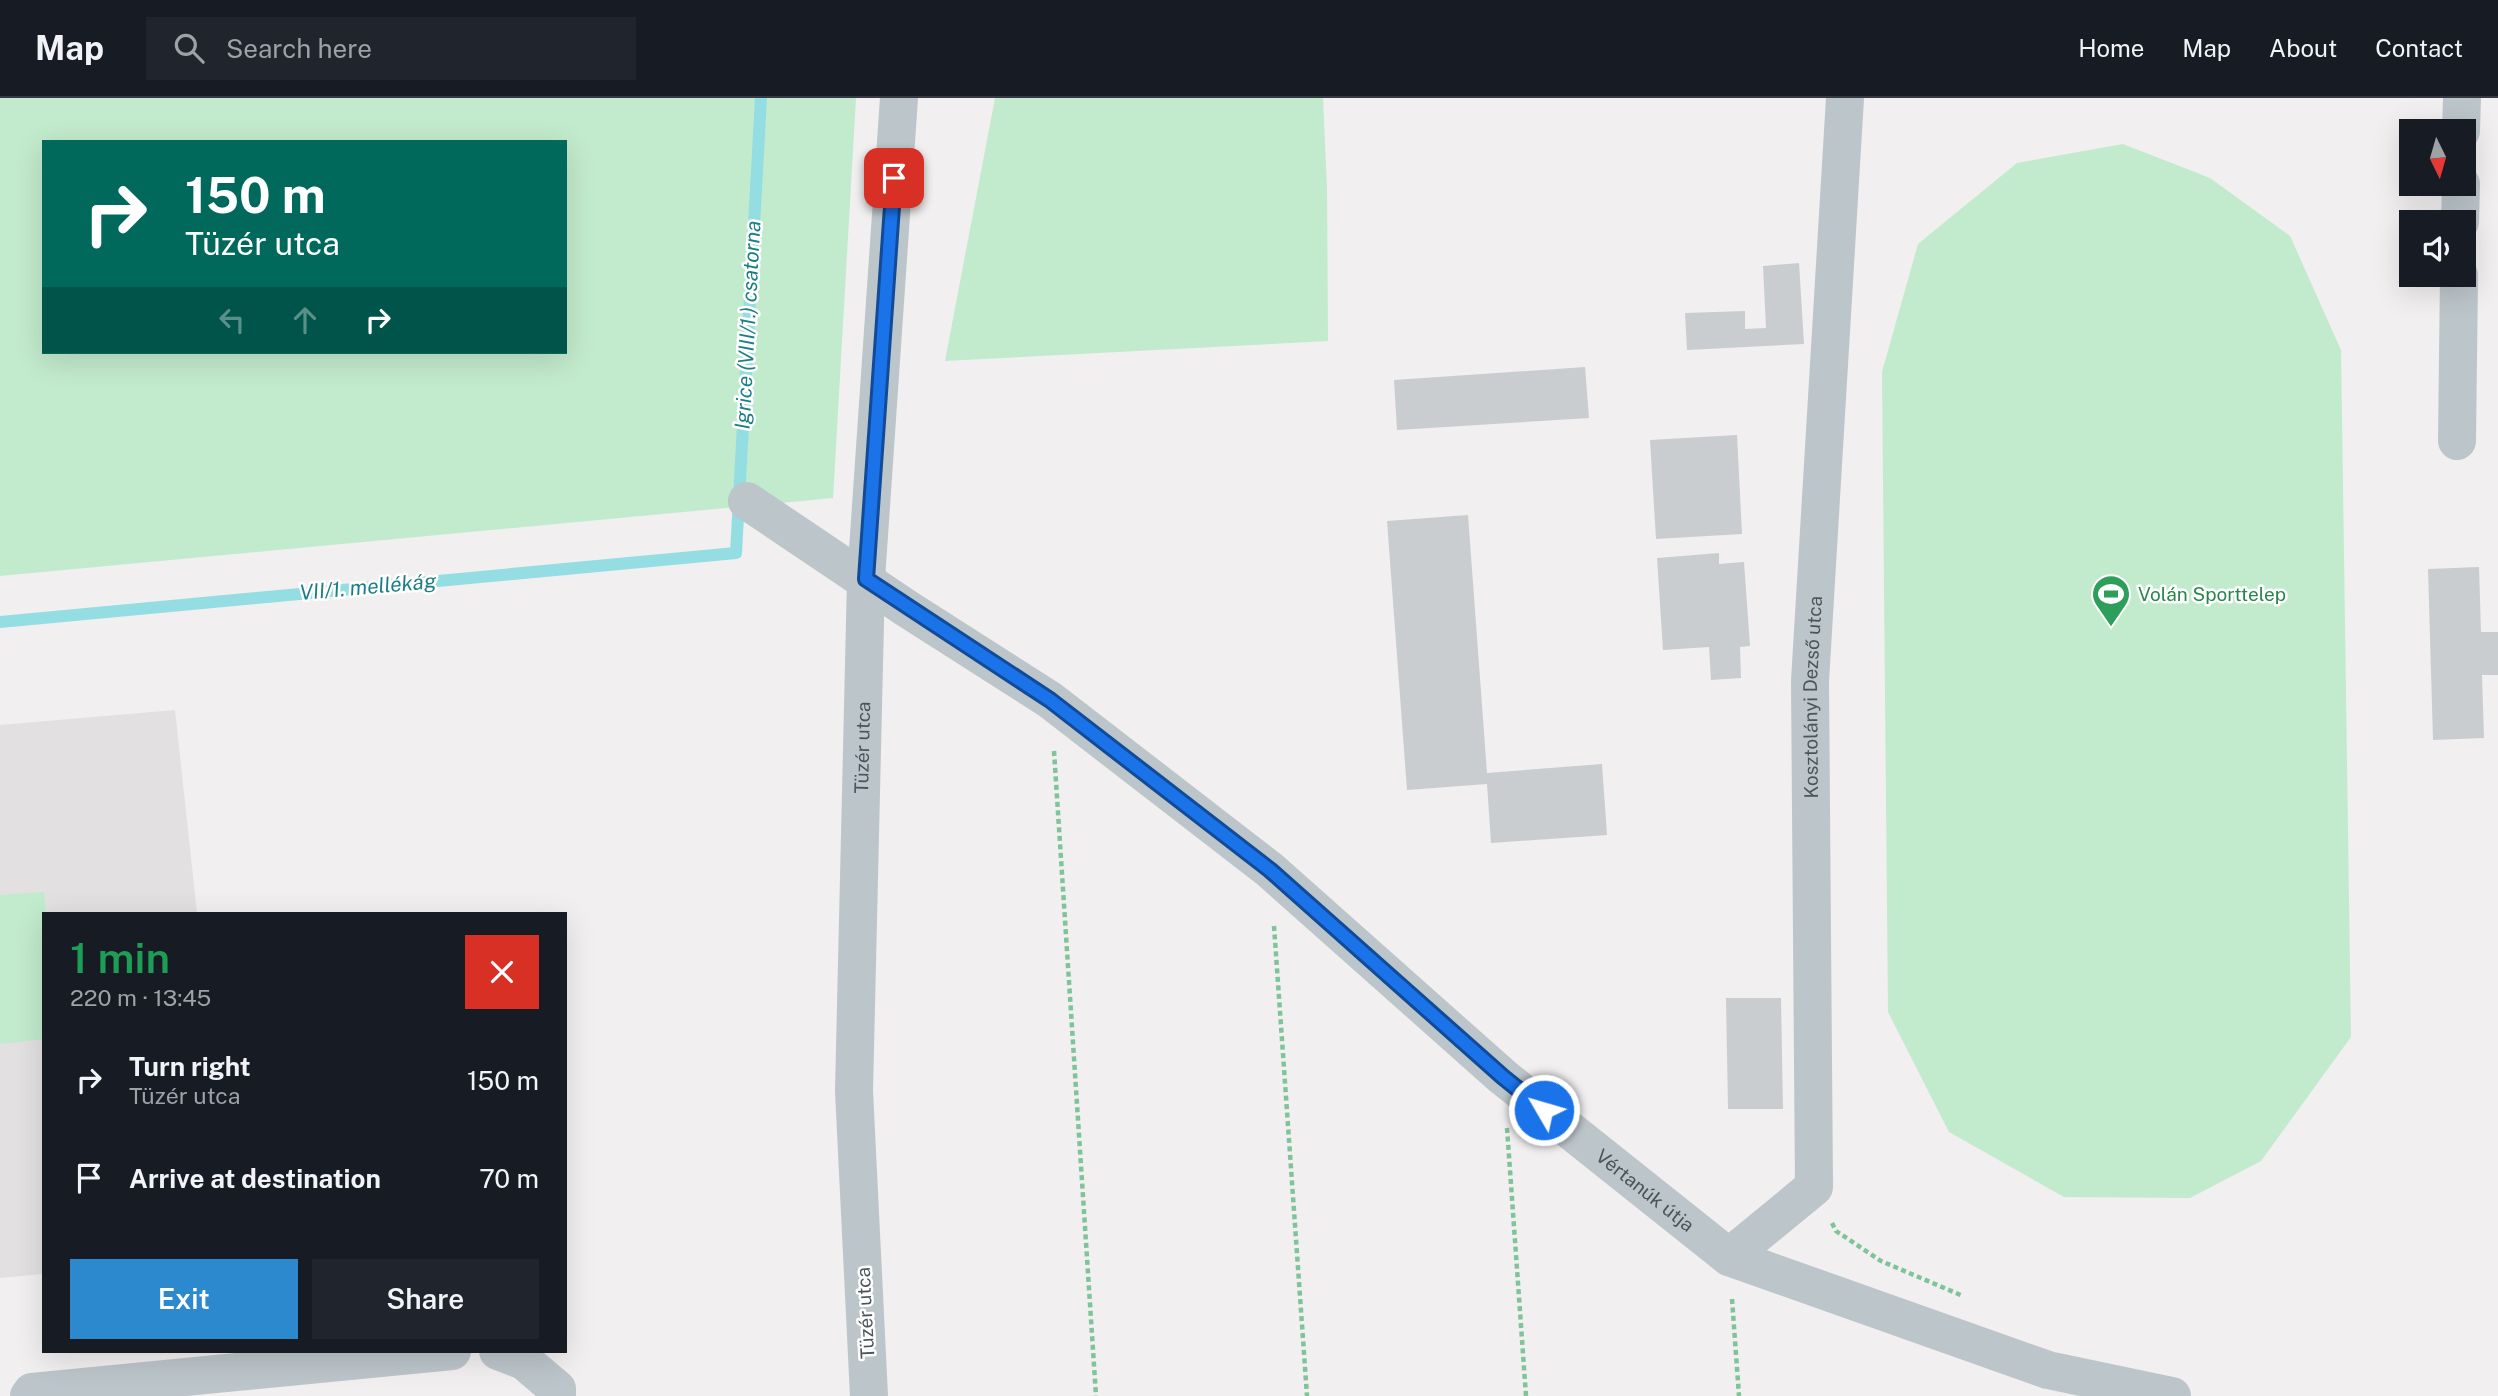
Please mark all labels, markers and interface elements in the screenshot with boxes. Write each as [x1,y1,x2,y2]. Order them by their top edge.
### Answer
search box [146,17,636,80]
text: Map [35,29,104,67]
icon: search [170,29,208,67]
text: Search here [226,33,372,64]
text: Home [2078,34,2144,62]
text: Map [2182,34,2231,62]
text: About [2269,34,2337,62]
text: Contact [2375,34,2463,62]
north arrow [2399,119,2476,196]
map controls [2399,119,2476,287]
pin [864,148,924,208]
icon: arrive [875,159,913,197]
text: 150 m [185,166,326,224]
icon: right [70,168,161,259]
button: sound [2399,210,2476,287]
water label: Igrice (VIII/1.) csatorna [730,220,765,430]
text: Tüzér utca [185,225,340,262]
icon: left [213,301,251,339]
icon: ahead [286,301,324,339]
icon: right [359,301,397,339]
water label: VII/1. mellékág [298,568,438,605]
sports icon: Volán Sporttelep [2090,573,2132,628]
place label: Volán Sporttelep [2138,583,2286,605]
street label: Kosztolányi Dezső utca [1799,595,1826,799]
street label: Tüzér utca [850,701,874,794]
text: 1 min [70,933,170,982]
button: close [465,935,539,1009]
text: 220 m · 13:45 [70,984,211,1011]
text: Turn right [129,1051,251,1082]
icon: right [70,1061,108,1099]
text: 150 m [467,1065,539,1096]
position arrow [1507,1073,1581,1147]
text: Tüzér utca [129,1082,240,1109]
street label: Vértanúk útja [1592,1145,1699,1236]
icon: arrive [70,1159,108,1197]
text: Arrive at destination [129,1163,381,1194]
text: 70 m [479,1163,539,1194]
button: Exit [70,1259,298,1339]
button: Share [312,1259,539,1339]
street label: Tüzér utca [852,1266,878,1360]

